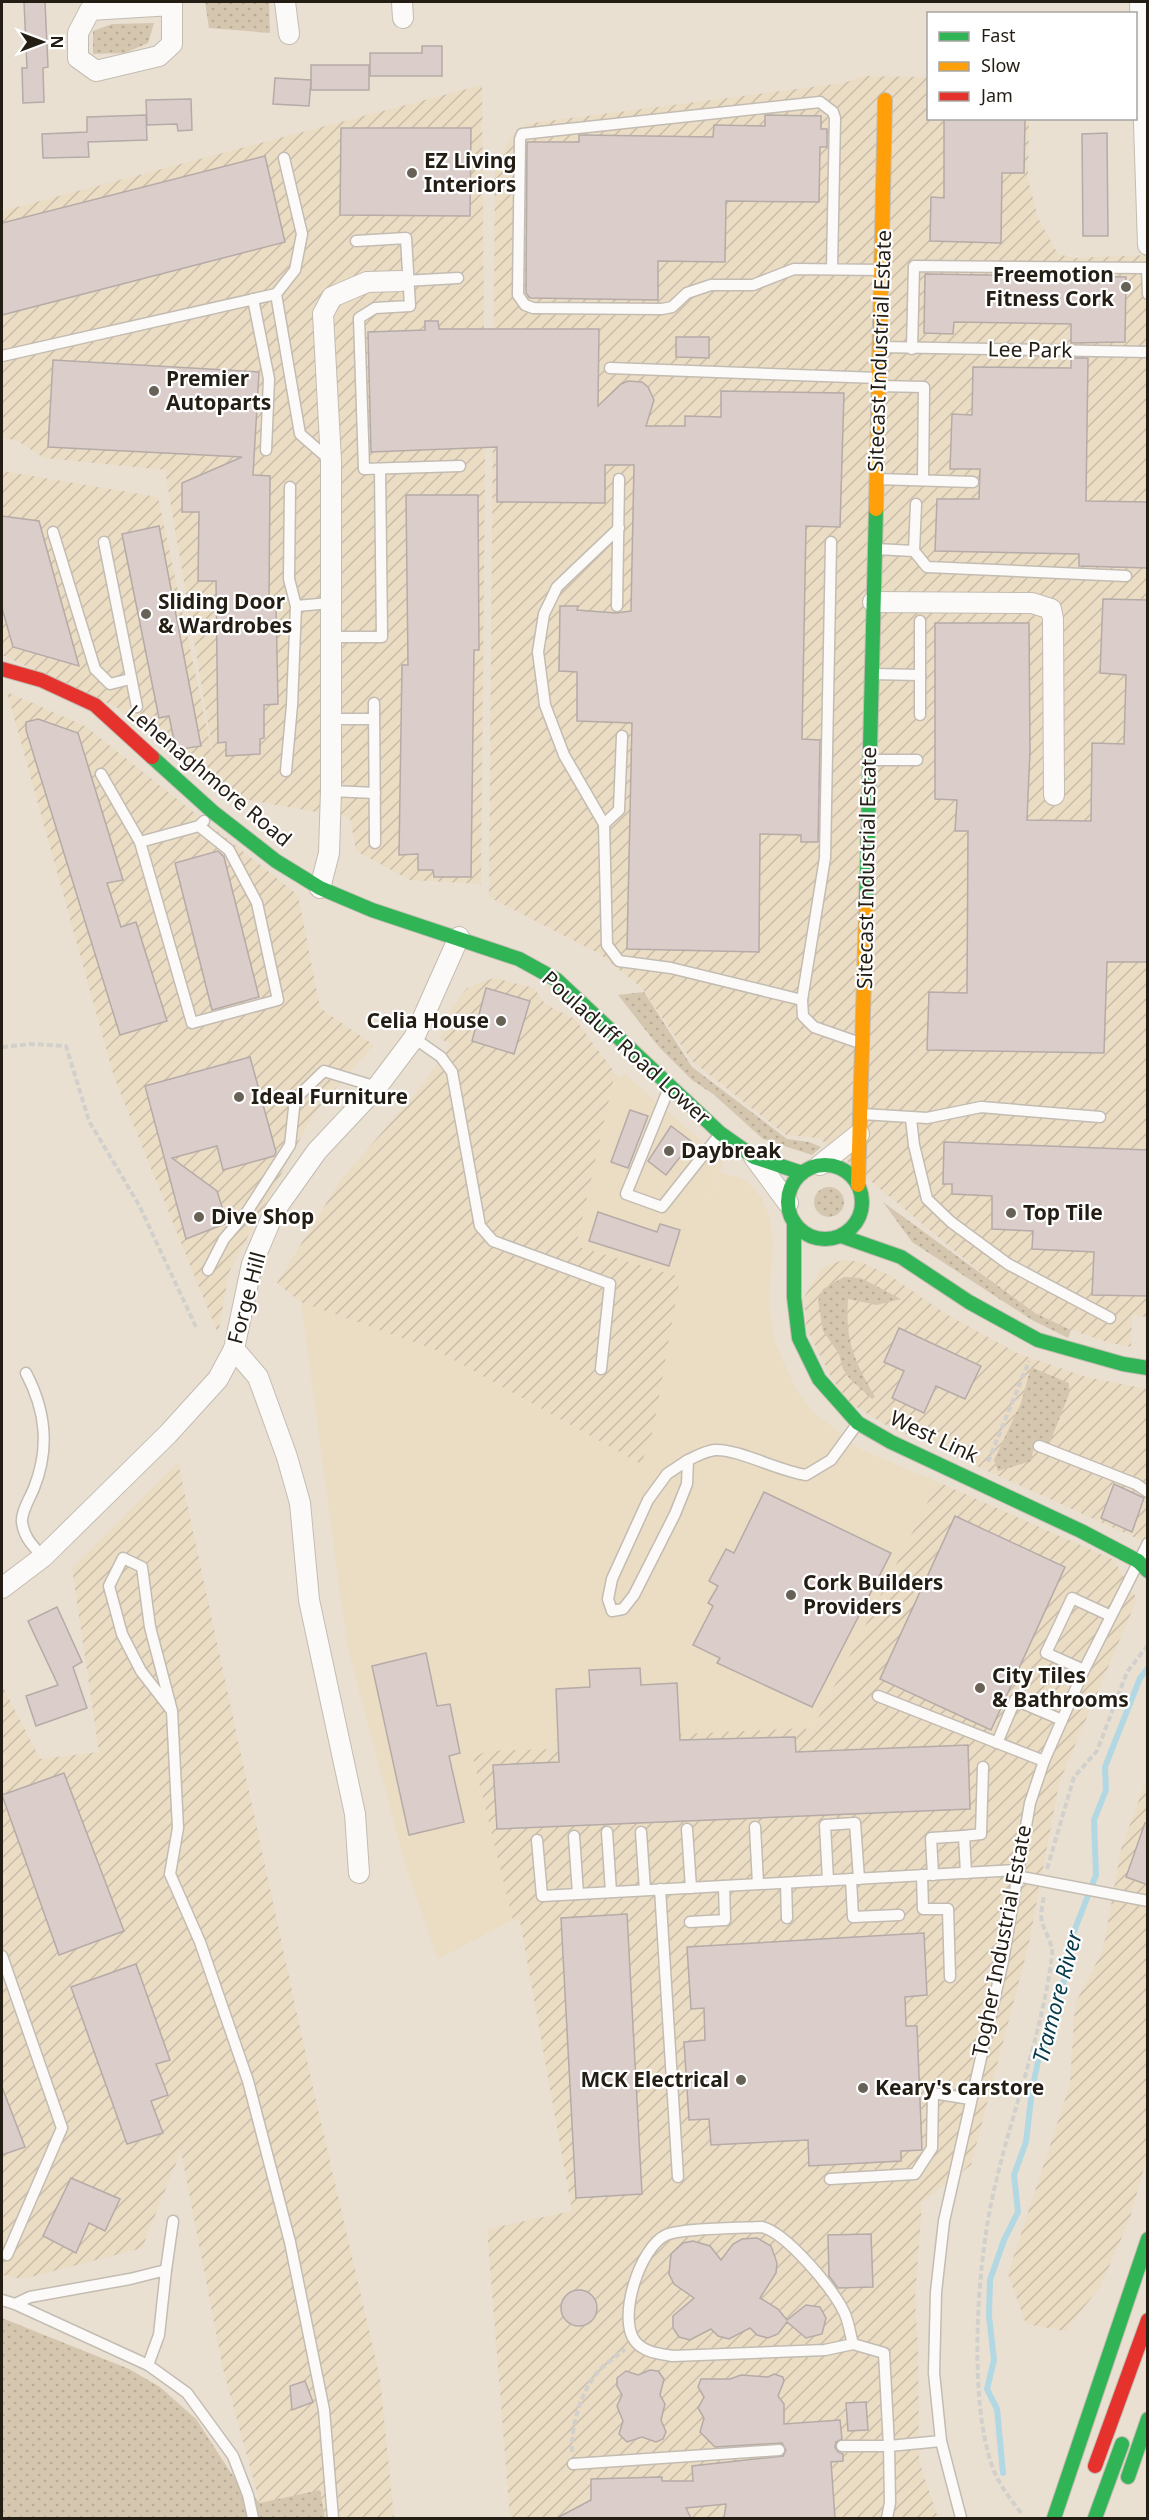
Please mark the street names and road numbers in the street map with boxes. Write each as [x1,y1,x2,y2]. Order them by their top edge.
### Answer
street label: Sitecast Industrial Estate [861,229,897,472]
street label: Lee Park [988,334,1073,364]
street label: Lehenaghmore Road [121,698,298,852]
street label: Sitecast Industrial Estate [850,747,882,989]
street label: Pouladuff Road Lower [536,964,717,1131]
street label: Forge Hill [220,1249,272,1347]
street label: West Link [886,1403,984,1469]
street label: Togher Industrial Estate [965,1822,1037,2059]

